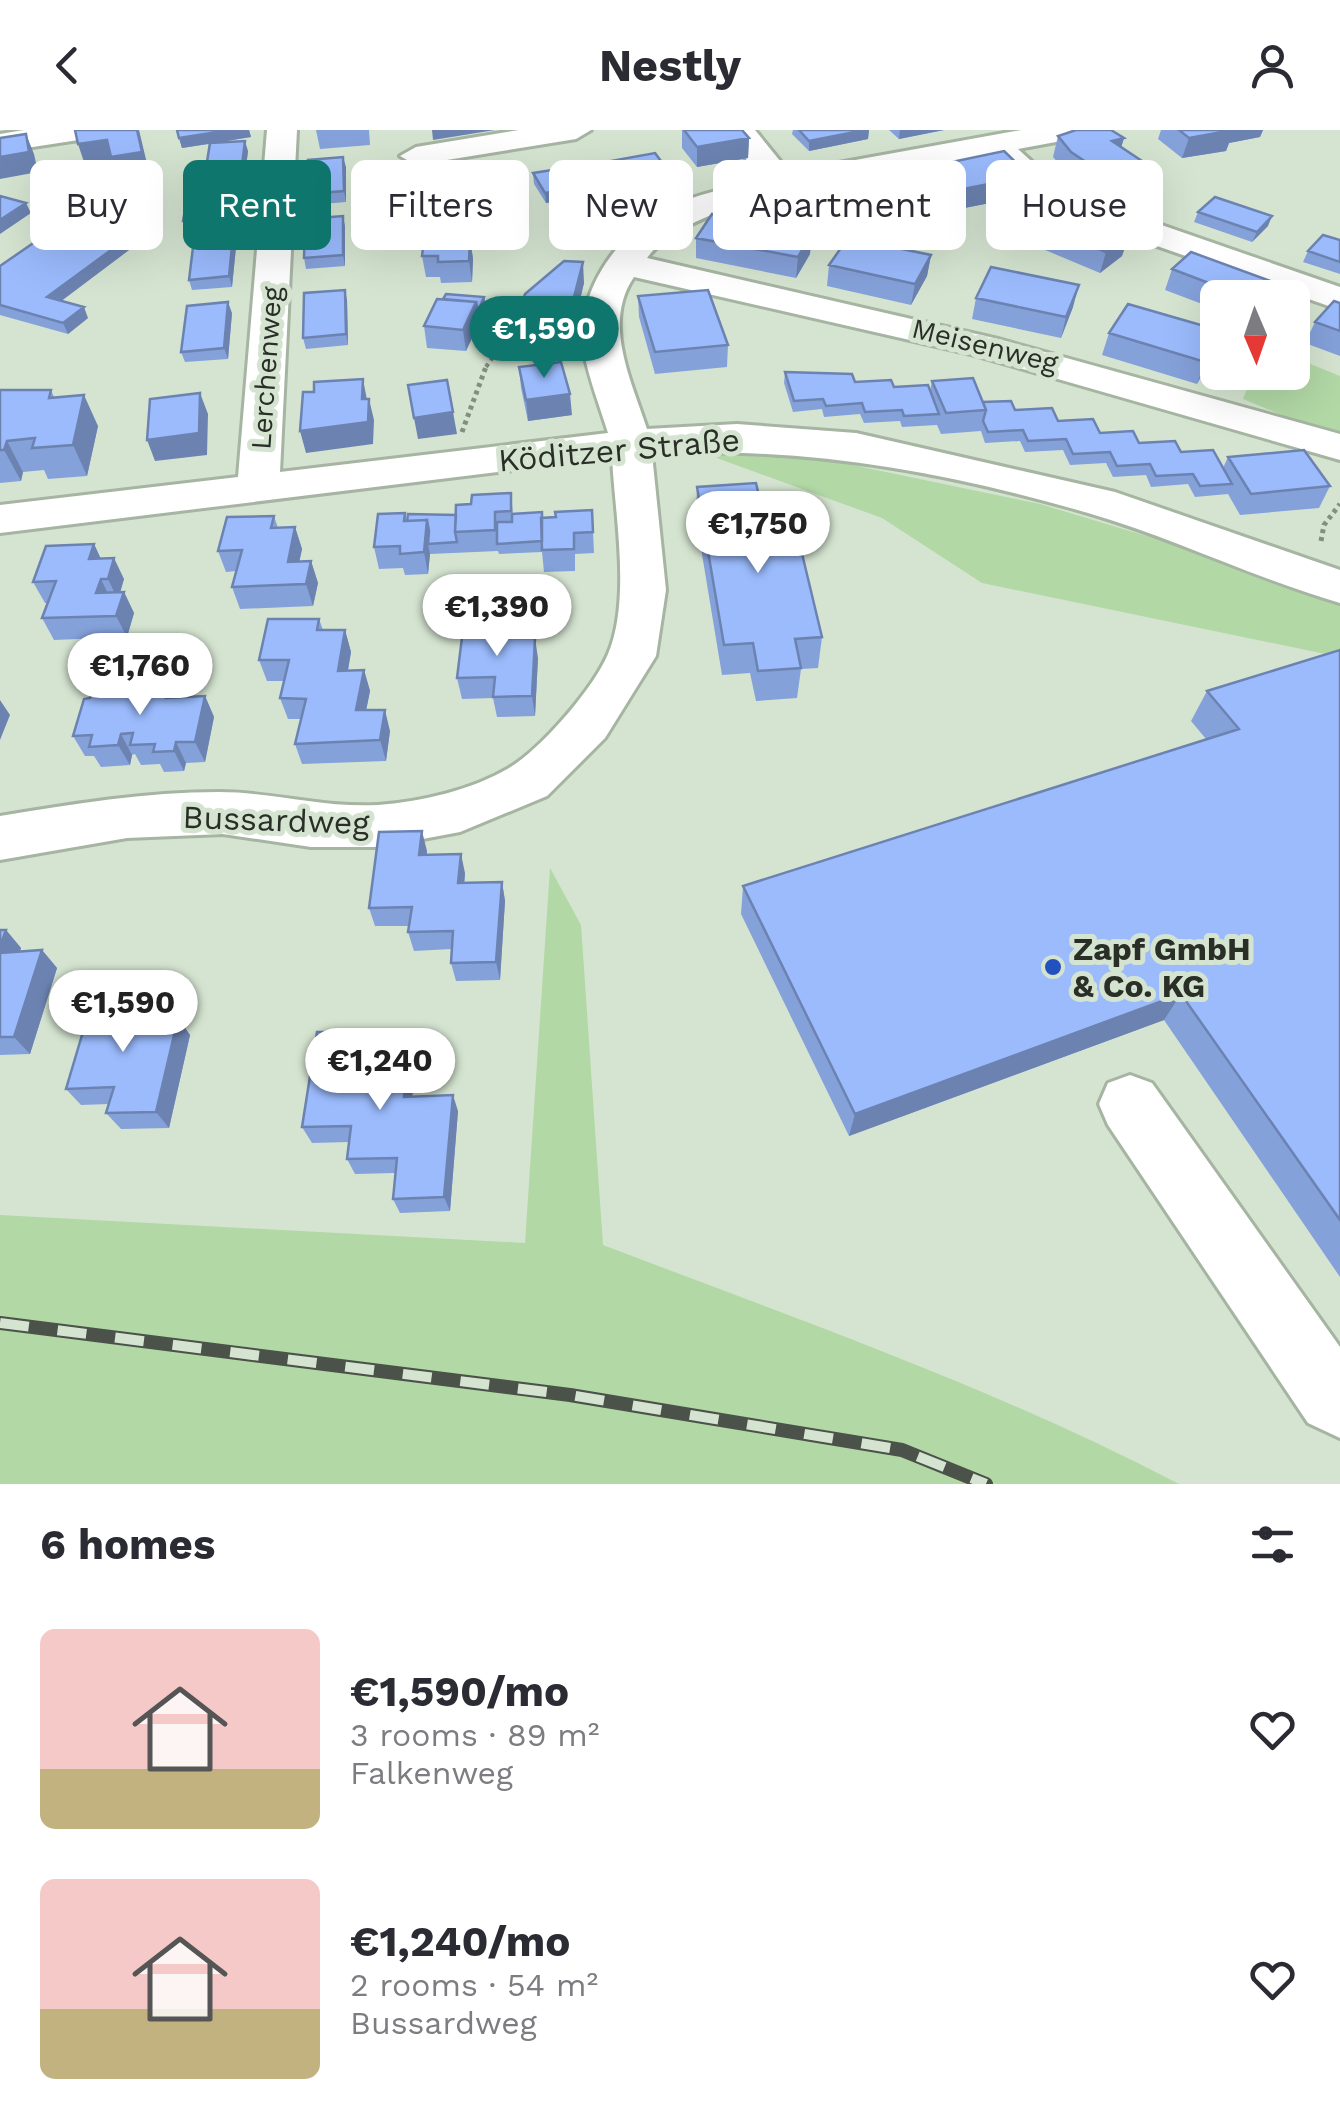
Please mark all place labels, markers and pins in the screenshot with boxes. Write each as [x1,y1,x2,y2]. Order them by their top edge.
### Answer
pin: €1,590 [463,296,625,381]
pin: €1,750 [677,491,839,576]
pin: €1,390 [416,574,578,659]
pin: €1,760 [59,633,221,718]
place label: Zapf GmbH & Co. KG [1073,930,1251,1005]
marker: Zapf GmbH & Co. KG [1042,956,1064,978]
pin: €1,590 [42,970,204,1055]
pin: €1,240 [299,1028,461,1113]

